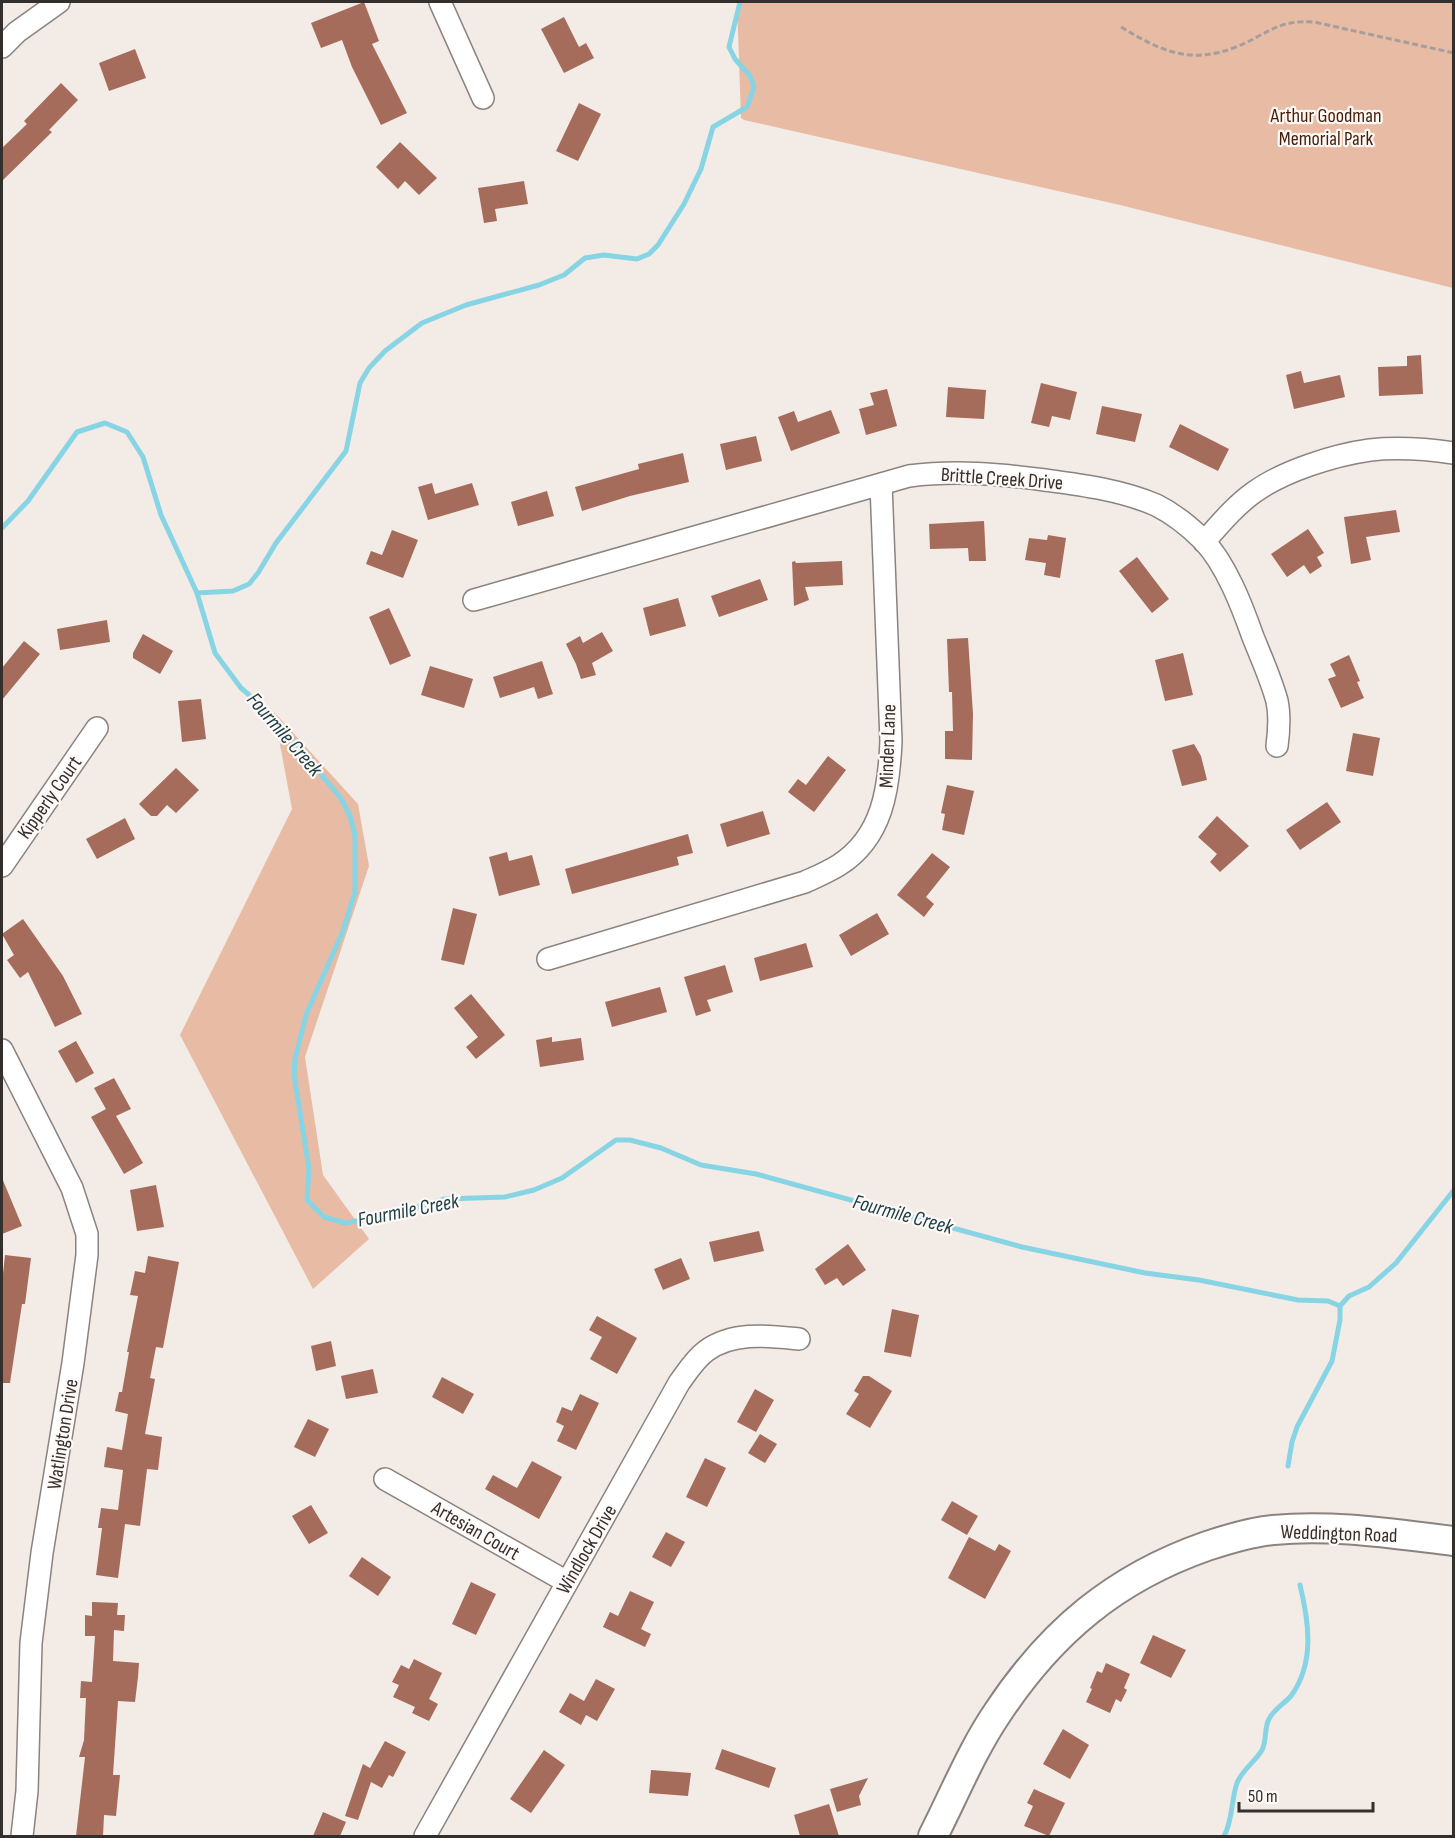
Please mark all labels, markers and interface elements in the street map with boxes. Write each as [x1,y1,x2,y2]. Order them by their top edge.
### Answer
park label: Arthur Goodman Memorial Park [1270,104,1381,151]
street label: Brittle Creek Drive [940,463,1064,495]
water label: Fourmile Creek [242,687,328,782]
street label: Minden Lane [875,704,901,788]
street label: Kipperly Court [12,751,87,844]
water label: Fourmile Creek [355,1188,462,1233]
water label: Fourmile Creek [850,1189,957,1240]
street label: Watlington Drive [42,1377,84,1491]
street label: Artesian Court [426,1496,524,1566]
street label: Windlock Drive [552,1500,622,1599]
street label: Weddington Road [1280,1520,1398,1548]
scale bar [1239,1775,1372,1813]
text: 50 m [1248,1786,1278,1807]

